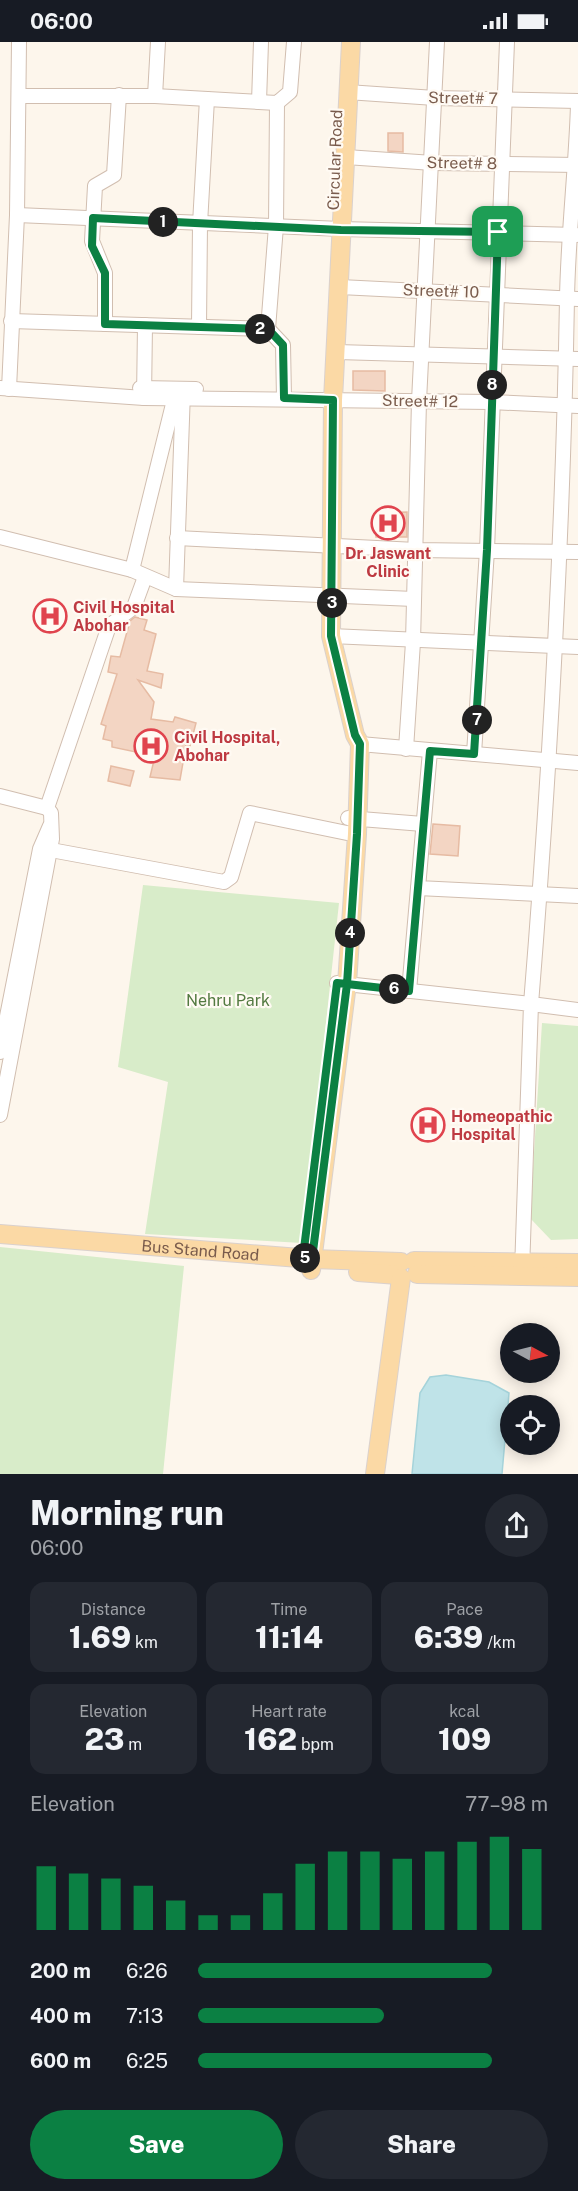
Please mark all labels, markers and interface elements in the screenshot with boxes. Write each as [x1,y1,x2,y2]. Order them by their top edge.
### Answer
text: 06:00 [30,8,93,34]
street label: Street# 7 [428,88,498,108]
street label: Circular Road [324,109,346,211]
street label: Street# 8 [427,153,497,173]
pin [472,206,523,257]
pin: 1 [148,207,178,237]
text: 1 [160,212,166,231]
icon: arrive [481,215,514,248]
street label: Street# 10 [402,280,480,302]
pin: 2 [245,314,275,344]
text: 2 [255,319,265,338]
pin: 8 [477,370,507,400]
text: 8 [487,375,497,394]
street label: Street# 12 [382,391,458,411]
hospital icon: Dr. Jaswant Clinic [370,505,406,541]
place label: Dr. Jaswant Clinic [345,544,431,581]
pin: 3 [317,588,347,618]
text: 3 [327,593,337,612]
hospital icon: Civil Hospital Abohar [32,598,68,634]
place label: Civil Hospital Abohar [73,598,175,635]
pin: 7 [462,705,492,735]
text: 7 [472,710,482,729]
hospital icon: Civil Hospital, Abohar [133,728,169,764]
place label: Civil Hospital, Abohar [174,728,281,765]
pin: 4 [335,918,365,948]
text: 4 [345,923,355,942]
pin: 6 [379,974,409,1004]
text: 6 [389,979,399,998]
park label: Nehru Park [186,991,270,1010]
hospital icon: Homeopathic Hospital [410,1107,446,1143]
place label: Homeopathic Hospital [451,1107,553,1144]
street label: Bus Stand Road [141,1236,260,1264]
pin: 5 [290,1243,320,1273]
text: 5 [300,1248,310,1267]
north arrow [500,1323,560,1383]
map controls [500,1323,560,1455]
button: locate [500,1395,560,1455]
text: Morning run [30,1494,224,1532]
button: share [485,1494,548,1557]
text: 06:00 [30,1536,83,1560]
text: Distance [81,1600,146,1619]
text: Time [271,1600,307,1619]
text: Pace [446,1600,483,1619]
text: 1.69 [69,1619,131,1655]
text: 11:14 [255,1619,323,1655]
text: 6:39 [414,1619,483,1655]
text: km [131,1633,158,1652]
text: /km [483,1633,516,1652]
text: Elevation [79,1702,147,1721]
text: Heart rate [251,1702,327,1721]
text: kcal [449,1702,480,1721]
text: 23 [84,1721,124,1757]
text: 162 [244,1721,297,1757]
text: 109 [438,1721,491,1757]
text: m [124,1735,142,1754]
text: bpm [297,1735,334,1754]
text: Elevation [30,1792,115,1816]
text: 77–98 m [465,1792,548,1816]
text: 200 m [30,1959,91,1983]
text: 6:26 [126,1959,168,1983]
text: 400 m [30,2004,91,2028]
text: 7:13 [126,2004,163,2028]
text: 600 m [30,2049,91,2073]
text: 6:25 [126,2049,168,2073]
button: Save [30,2110,283,2179]
button: Share [295,2110,548,2179]

